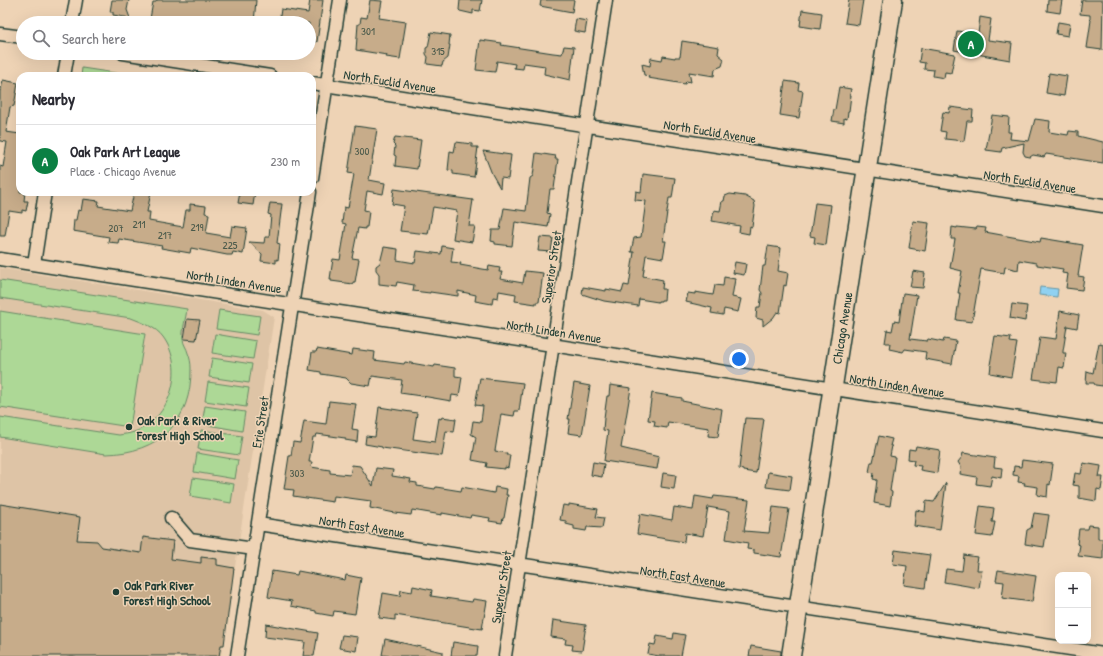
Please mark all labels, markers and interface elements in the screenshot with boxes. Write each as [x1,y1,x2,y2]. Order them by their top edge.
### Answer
search box [16,16,316,60]
house number: 301 [361,24,375,38]
icon: search [30,27,52,49]
text: Search here [62,28,126,49]
pin: A [958,29,984,59]
house number: 315 [431,44,445,58]
street label: North Euclid Avenue [342,65,438,97]
text: Nearby [32,87,75,110]
street label: North Euclid Avenue [662,115,758,147]
text: Oak Park Art League [70,141,180,162]
house number: 300 [355,144,369,158]
text: A [42,152,48,170]
text: 230 m [270,152,300,170]
text: Place · Chicago Avenue [70,162,176,180]
street label: North Euclid Avenue [982,165,1078,197]
house number: 211 [132,217,146,231]
house number: 219 [190,220,204,234]
house number: 207 [108,221,124,235]
house number: 217 [158,228,172,242]
street label: Superior Street [536,229,566,305]
house number: 225 [223,238,238,252]
street label: North Linden Avenue [185,265,283,297]
street label: Chicago Avenue [828,291,856,365]
street label: North Linden Avenue [505,315,603,347]
your location [729,349,749,369]
street label: North Linden Avenue [848,369,946,401]
street label: Erie Street [247,394,273,449]
place label: Oak Park & River Forest High School [136,411,224,445]
marker: Oak Park & River Forest High School [124,422,134,432]
house number: 303 [290,466,304,480]
street label: North East Avenue [318,510,406,542]
street label: Superior Street [486,549,516,625]
street label: North East Avenue [639,560,727,592]
map controls [1055,572,1091,644]
button: + [1055,572,1091,608]
place label: Oak Park River Forest High School [123,576,211,610]
marker: Oak Park River Forest High School [111,587,121,597]
button: − [1055,608,1091,644]

